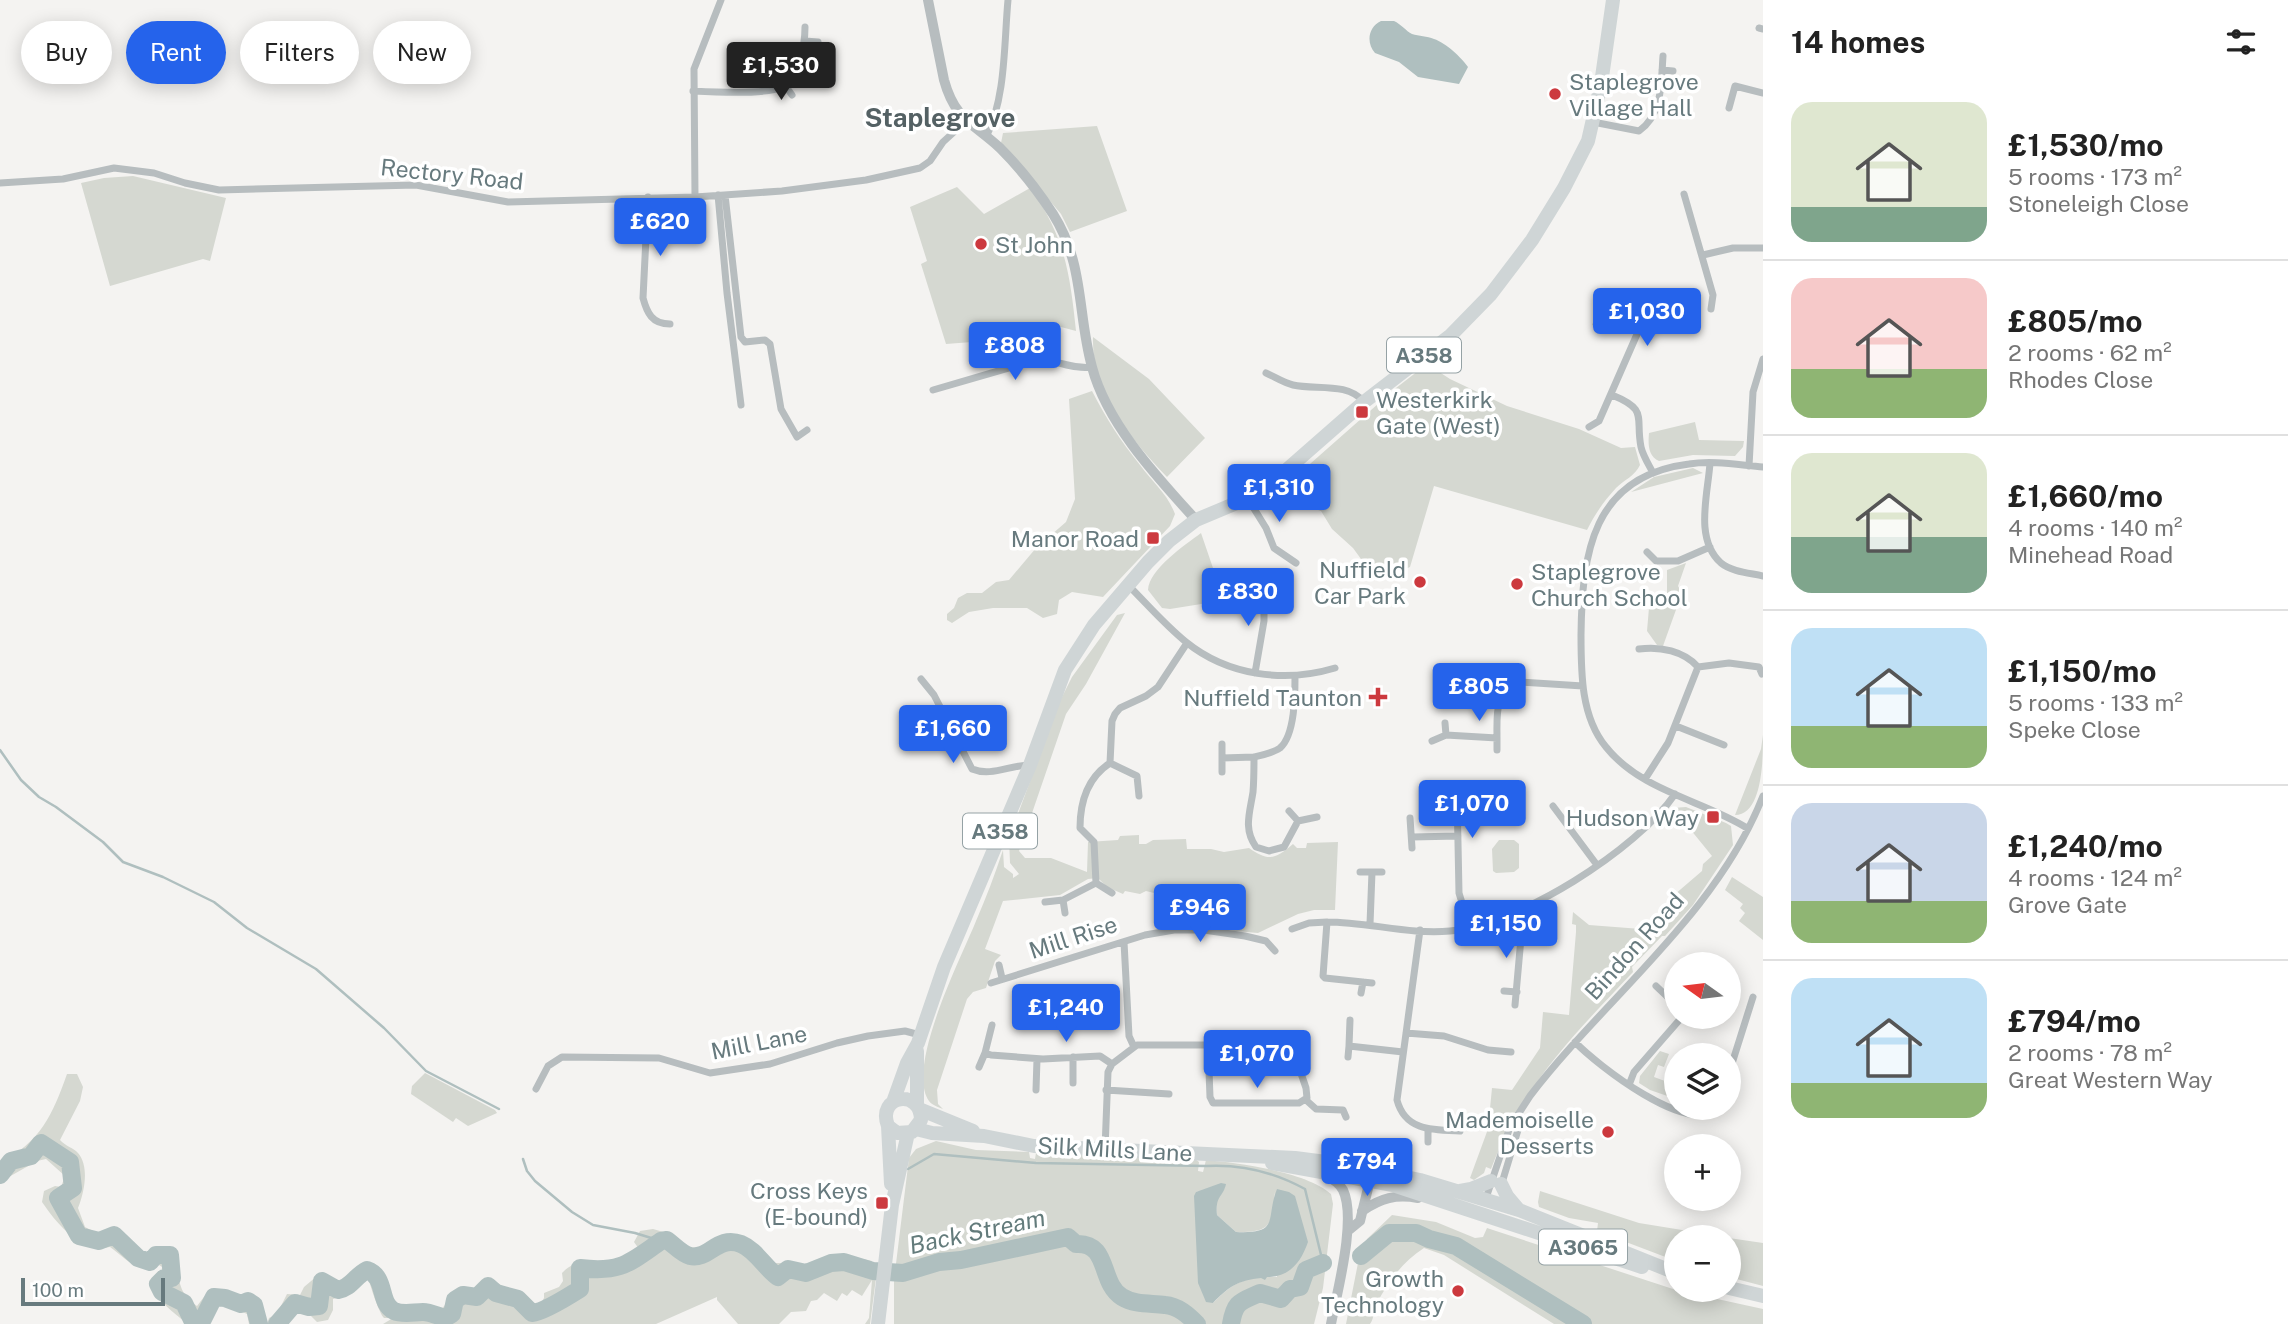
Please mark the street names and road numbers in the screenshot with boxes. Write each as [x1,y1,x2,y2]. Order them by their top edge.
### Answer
street label: Rectory Road [379,153,525,195]
road number: A358 [1387,338,1461,372]
road number: A358 [963,814,1037,848]
street label: Bindon Road [1579,887,1689,1005]
street label: Mill Rise [1025,910,1121,964]
street label: Mill Lane [709,1019,809,1065]
street label: Silk Mills Lane [1037,1131,1193,1167]
road number: A3065 [1539,1230,1627,1264]

